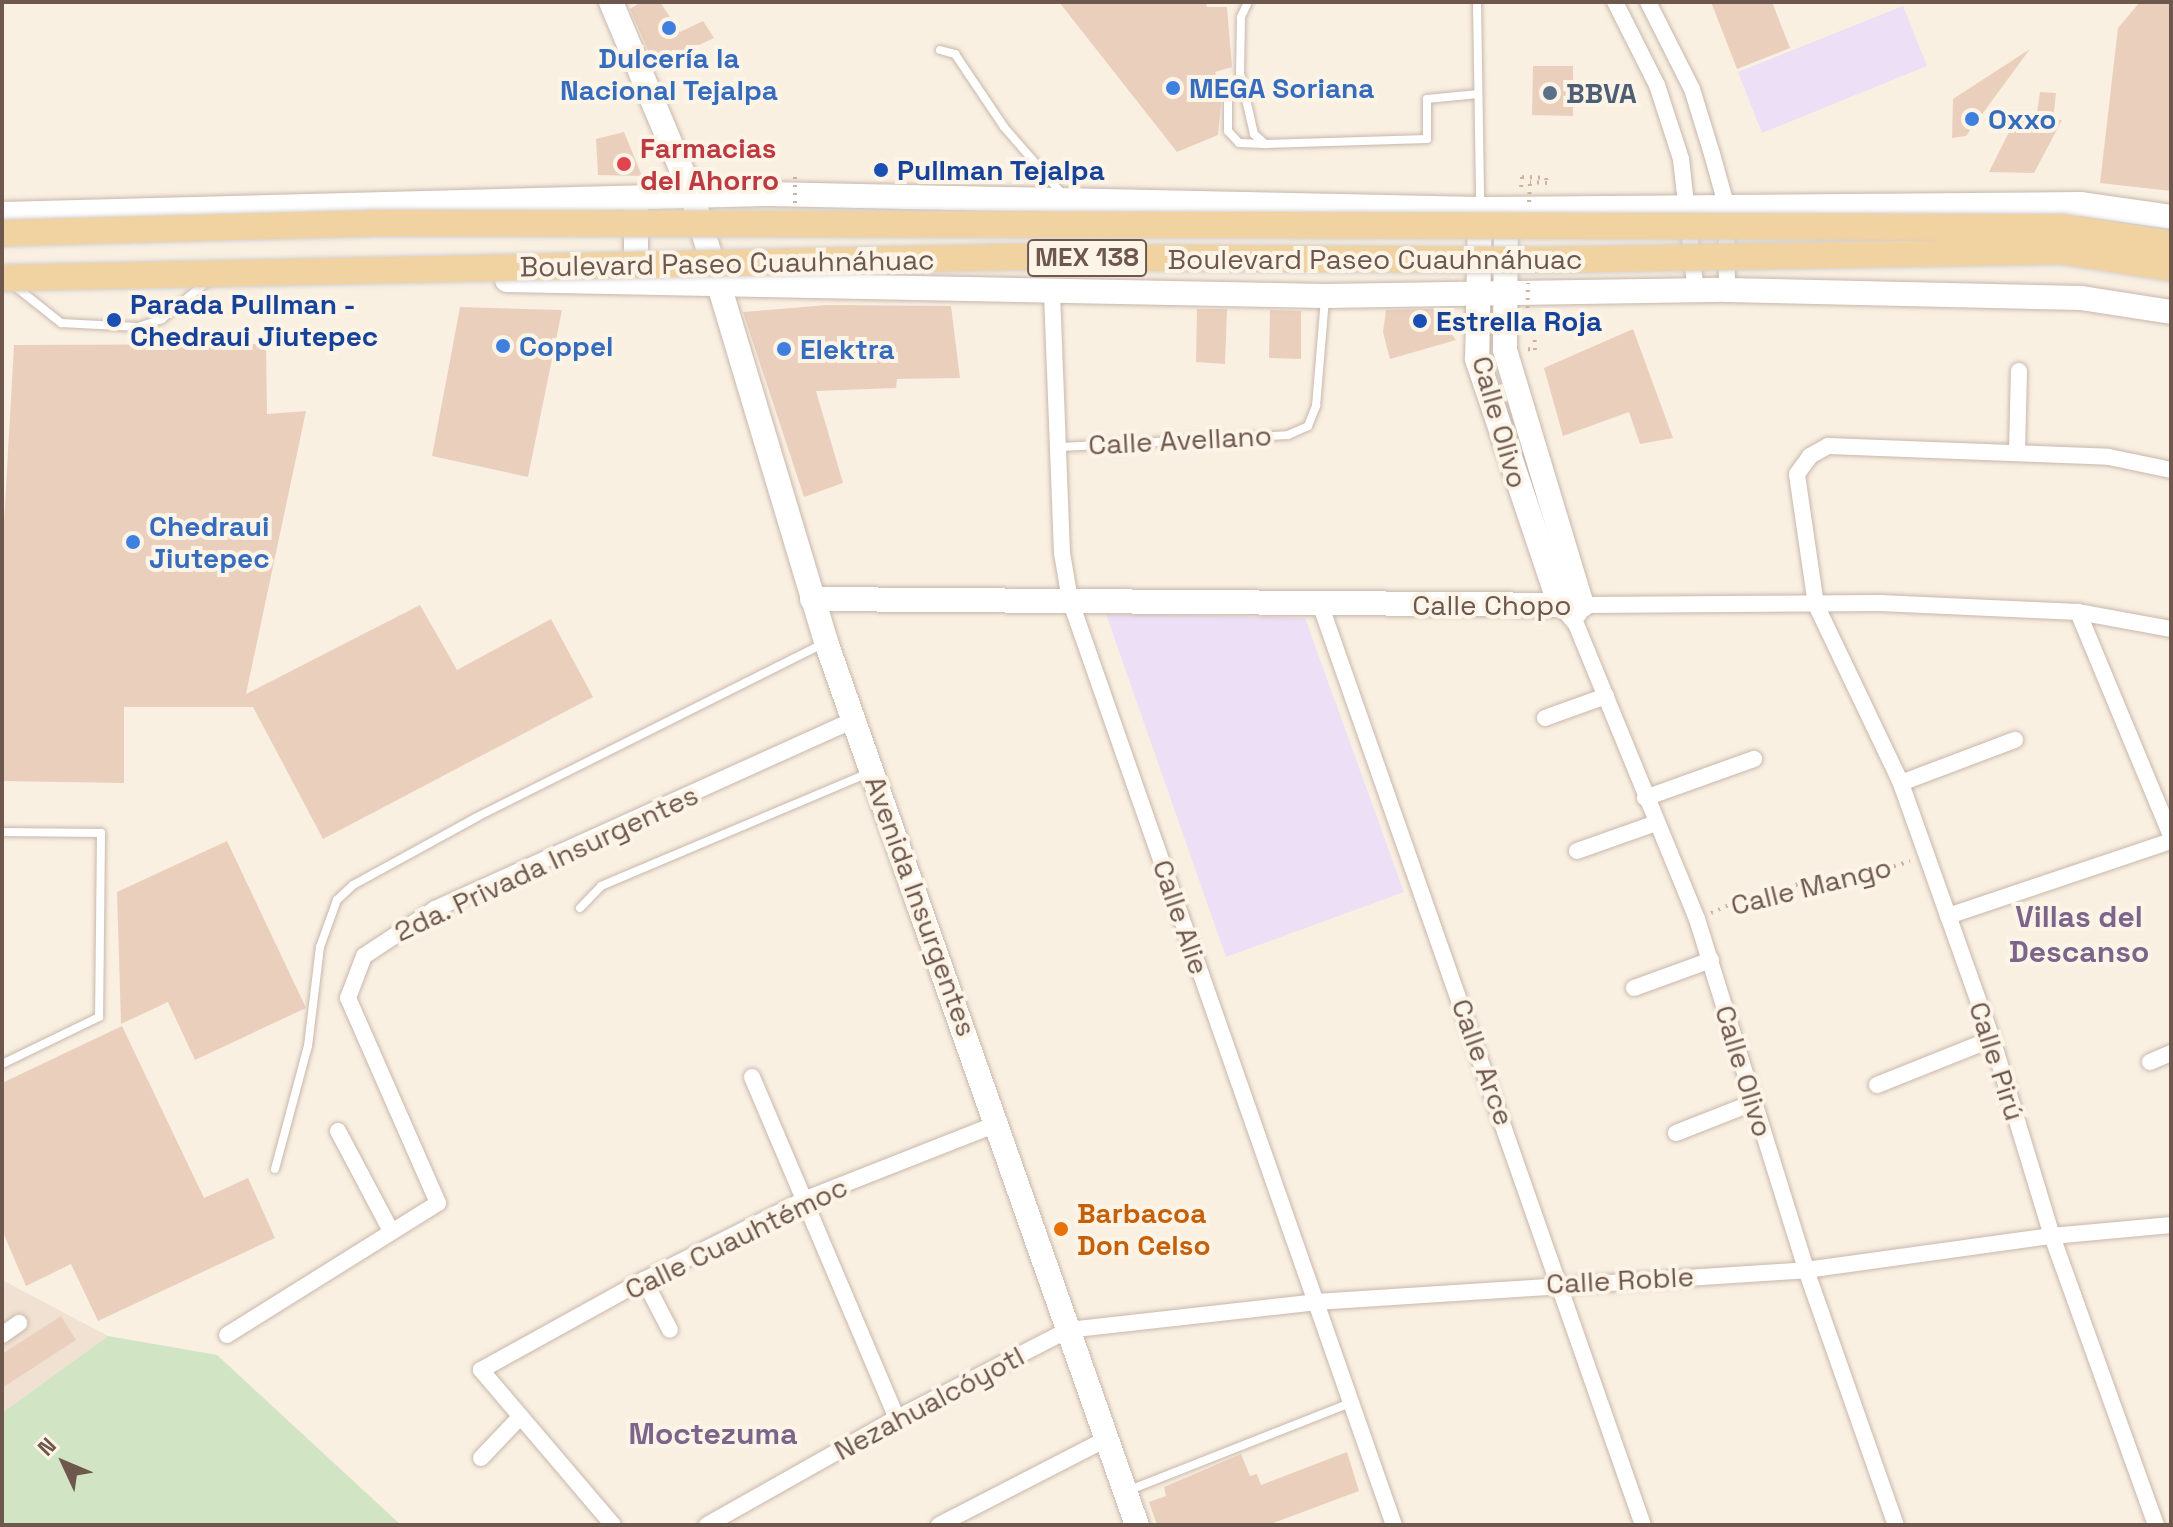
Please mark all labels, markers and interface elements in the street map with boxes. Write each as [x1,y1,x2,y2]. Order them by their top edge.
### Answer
marker: Dulcería la Nacional Tejalpa [660,19,678,37]
place label: Dulcería la Nacional Tejalpa [560,41,778,107]
place label: MEGA Soriana [1189,71,1375,105]
place label: BBVA [1566,76,1637,110]
marker: MEGA Soriana [1164,79,1182,97]
marker: BBVA [1541,84,1559,102]
place label: Oxxo [1988,102,2056,136]
marker: Oxxo [1963,110,1981,128]
place label: Farmacias del Ahorro [640,131,780,197]
place label: Pullman Tejalpa [897,153,1106,187]
marker: Farmacias del Ahorro [615,155,633,173]
marker: Pullman Tejalpa [872,161,890,179]
road number: MEX 138 [1027,236,1147,280]
street label: Boulevard Paseo Cuauhnáhuac [1167,242,1583,276]
street label: Boulevard Paseo Cuauhnáhuac [519,243,935,283]
place label: Parada Pullman - Chedraui Jiutepec [130,287,378,353]
place label: Estrella Roja [1436,304,1602,338]
marker: Parada Pullman - Chedraui Jiutepec [105,311,123,329]
marker: Estrella Roja [1411,312,1429,330]
place label: Coppel [519,329,613,363]
place label: Elektra [800,332,895,366]
marker: Coppel [494,337,512,355]
marker: Elektra [775,340,793,358]
street label: Calle Olivo [1465,352,1535,492]
street label: Calle Avellano [1087,418,1273,462]
place label: Chedraui Jiutepec [149,509,270,575]
marker: Chedraui Jiutepec [124,533,142,551]
street label: Calle Chopo [1412,588,1572,622]
street label: Avenida Insurgentes [858,771,984,1041]
street label: 2da. Privada Insurgentes [388,778,704,948]
street label: Calle Mango [1727,850,1895,922]
street label: Calle Alie [1146,855,1216,979]
district label: Villas del Descanso [2009,899,2149,970]
street label: Calle Arce [1445,994,1521,1130]
street label: Calle Pirú [1962,997,2032,1125]
street label: Calle Olivo [1708,1001,1780,1141]
street label: Calle Cuauhtémoc [619,1170,853,1306]
place label: Barbacoa Don Celso [1077,1196,1211,1262]
marker: Barbacoa Don Celso [1052,1220,1070,1238]
street label: Calle Roble [1545,1259,1695,1301]
street label: Nezahualcóyotl [828,1339,1030,1467]
district label: Moctezuma [628,1416,798,1452]
north arrow [24,1423,104,1503]
text: N [32,1431,62,1461]

